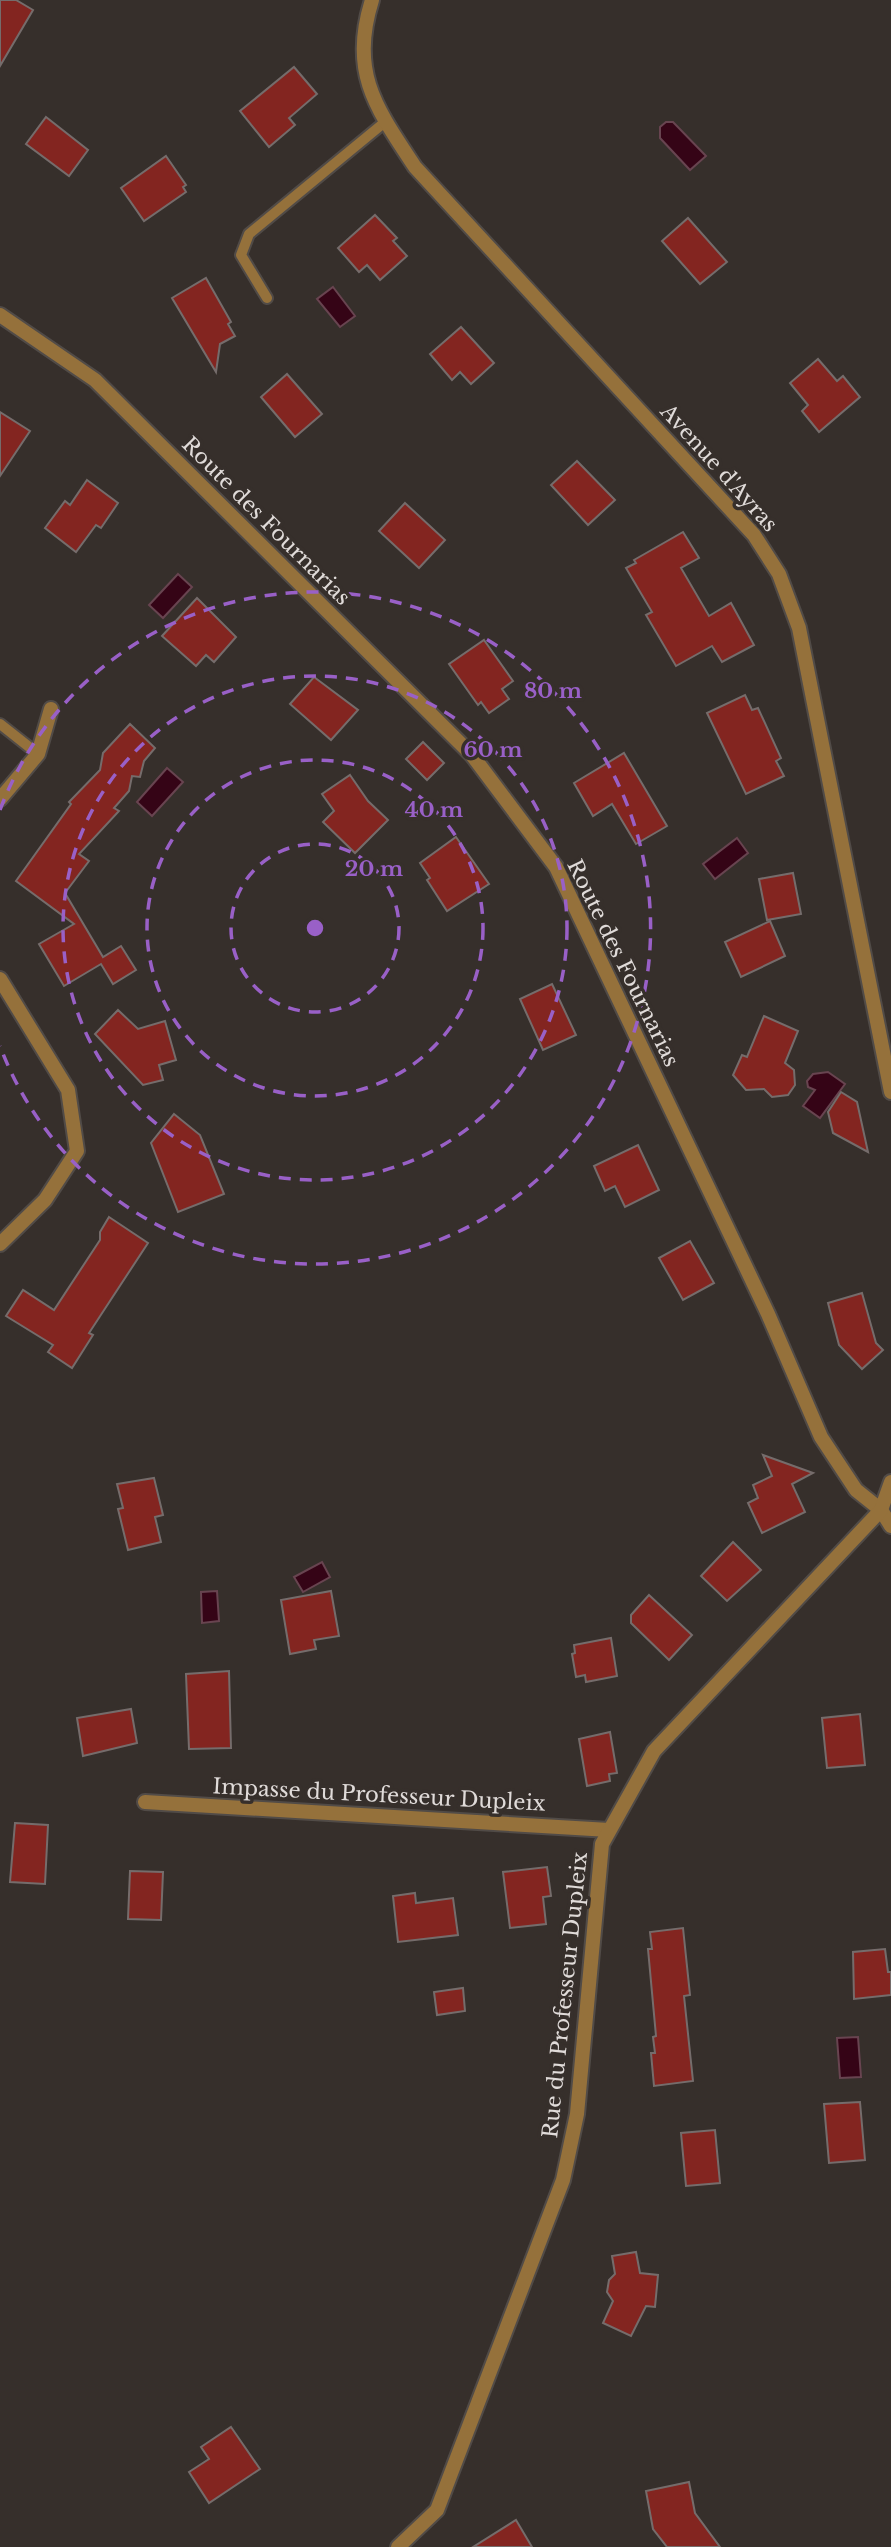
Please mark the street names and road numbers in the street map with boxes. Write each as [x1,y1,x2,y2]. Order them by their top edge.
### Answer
street label: Avenue d'Ayras [654,398,783,537]
street label: Route des Fournarias [176,431,356,611]
street label: Route des Fournarias [561,855,685,1071]
street label: Impasse du Professeur Dupleix [212,1773,546,1817]
street label: Rue du Professeur Dupleix [537,1850,593,2139]

